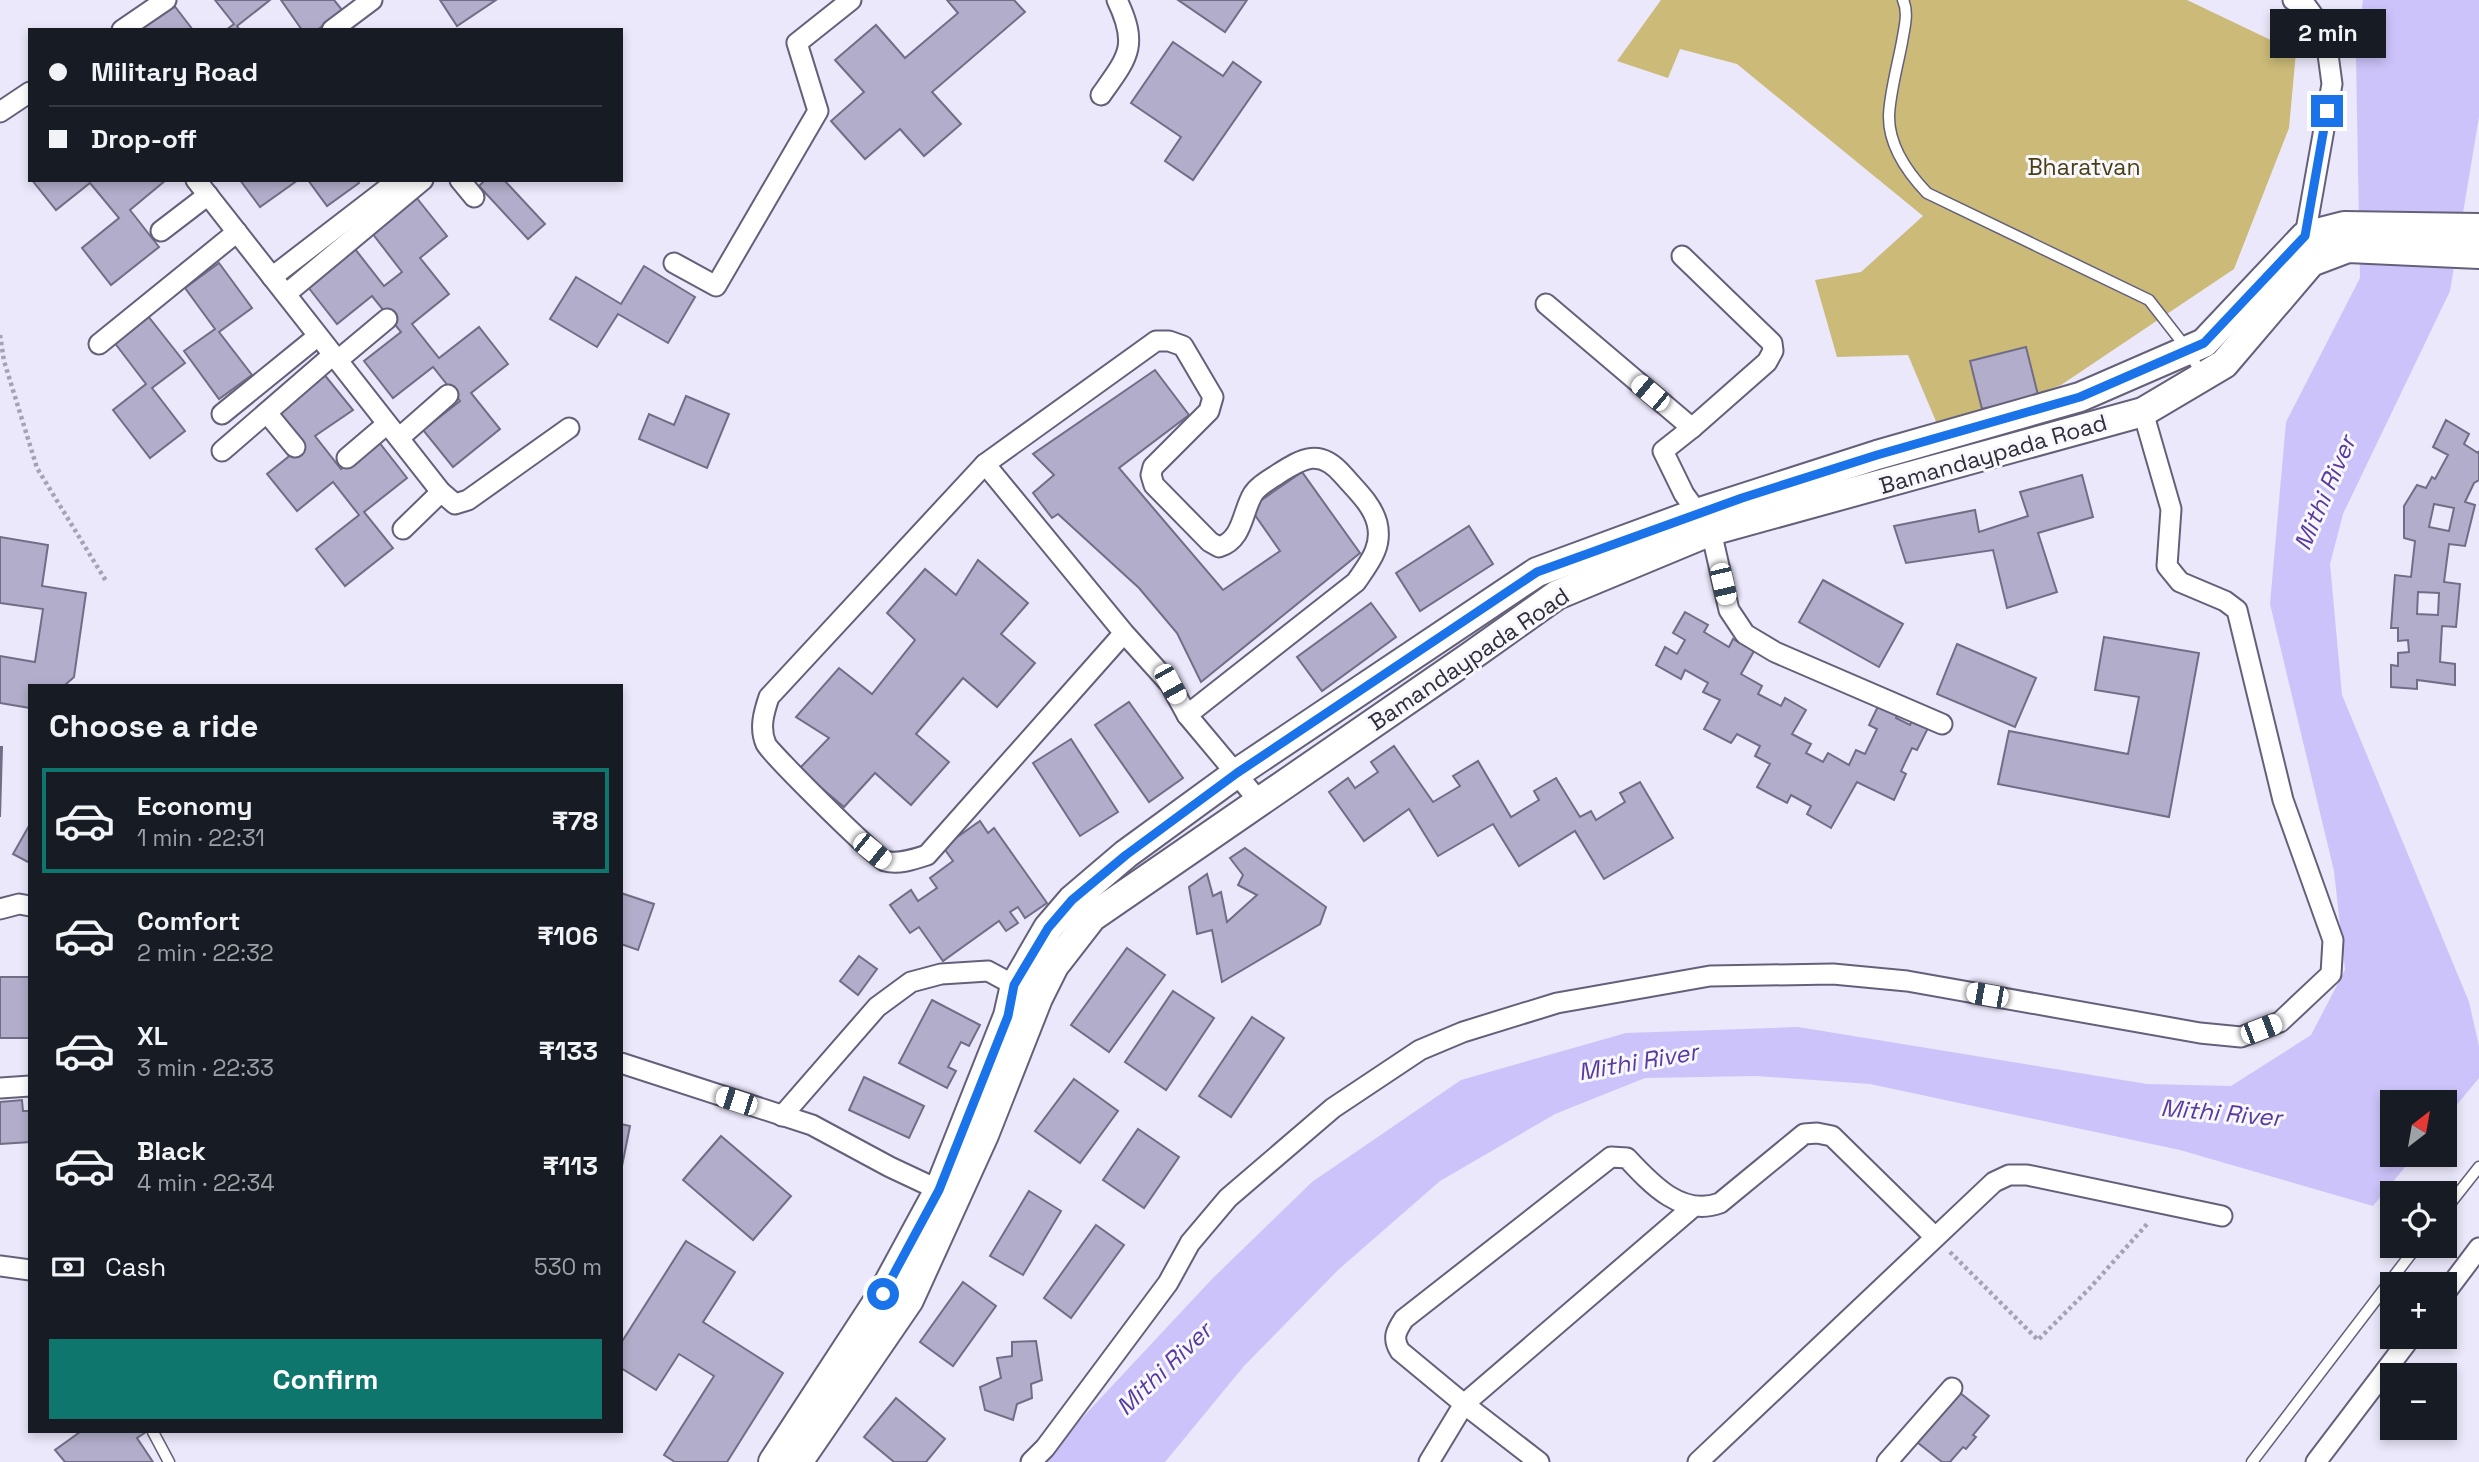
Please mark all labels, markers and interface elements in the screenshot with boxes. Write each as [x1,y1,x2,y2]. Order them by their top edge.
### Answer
callout: 2 min [2269,10,2385,58]
text: 2 min [2298,18,2358,48]
text: Military Road [91,55,258,89]
route end [2311,95,2343,127]
text: Drop-off [91,122,197,156]
park label: Bharatvan [2027,152,2141,182]
car [1628,371,1673,415]
street label: Bamandaypada Road [1876,407,2110,501]
water label: Mithi River [2287,428,2364,555]
car [1709,561,1738,607]
street label: Bamandaypada Road [1363,581,1575,737]
car [1151,661,1190,707]
text: Choose a ride [49,706,259,746]
icon: car [53,789,116,852]
text: Economy [137,789,253,823]
text: ₹78 [552,804,598,838]
text: 1 min · 22:31 [137,823,265,853]
car [850,830,895,872]
icon: car [53,904,116,967]
text: Comfort [137,904,240,938]
text: ₹106 [537,919,598,953]
text: 2 min · 22:32 [137,938,274,968]
car [1965,981,2010,1009]
car [2238,1012,2285,1046]
icon: car [53,1019,116,1082]
text: XL [137,1019,168,1053]
text: ₹133 [538,1034,598,1068]
water label: Mithi River [1576,1035,1703,1087]
text: 3 min · 22:33 [137,1053,274,1083]
car [713,1085,760,1117]
north arrow [2380,1090,2457,1167]
map controls [2380,1090,2457,1440]
water label: Mithi River [2159,1092,2286,1133]
icon: car [53,1134,116,1197]
text: Black [137,1134,206,1168]
text: ₹113 [543,1149,598,1183]
text: 4 min · 22:34 [137,1168,275,1198]
button: locate [2380,1181,2457,1258]
icon: cash [49,1248,87,1286]
text: Cash [105,1250,166,1284]
text: 530 m [534,1252,602,1282]
button: + [2380,1272,2457,1349]
route start [867,1278,899,1310]
water label: Mithi River [1109,1313,1220,1422]
button: Confirm [49,1339,602,1419]
button: − [2380,1363,2457,1440]

